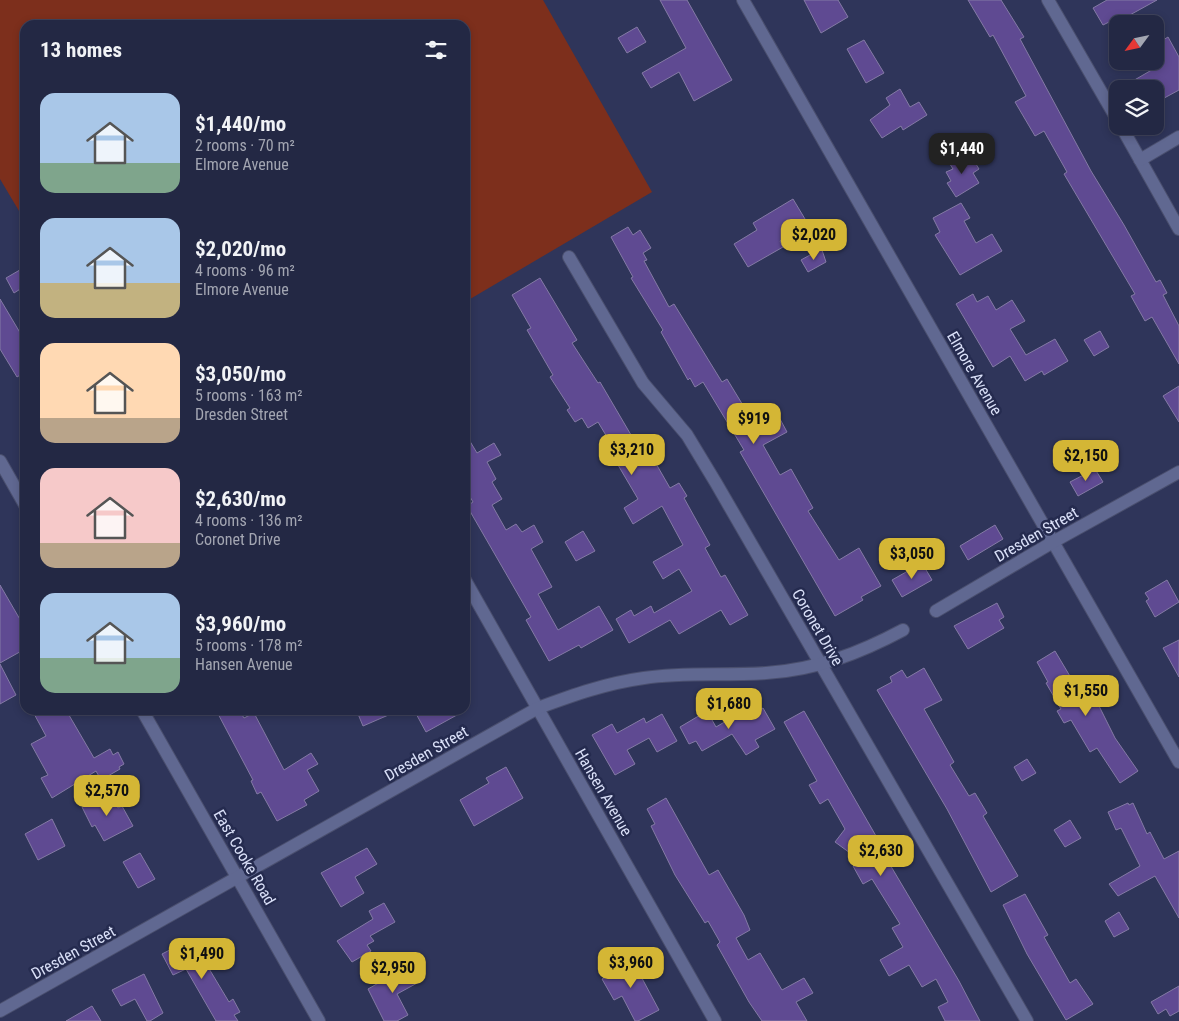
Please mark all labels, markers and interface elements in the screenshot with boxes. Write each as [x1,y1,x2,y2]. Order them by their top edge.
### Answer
north arrow [1109,15,1164,70]
map controls [1109,15,1164,135]
icon: filters [422,36,450,64]
text: 13 homes [40,38,122,62]
button: layers [1109,80,1164,135]
text: $1,440/mo [195,112,286,136]
icon: home [80,113,140,173]
pin: $1,440 [921,132,1003,175]
text: 2 rooms · 70 m² [195,136,295,155]
text: $1,440 [940,139,984,158]
text: Elmore Avenue [195,155,289,174]
pin: $2,020 [773,218,855,261]
text: $2,020 [792,225,836,244]
text: $2,020/mo [195,237,286,261]
icon: home [80,238,140,298]
text: 4 rooms · 96 m² [195,261,295,280]
text: Elmore Avenue [195,280,289,299]
street label: Elmore Avenue [943,328,1006,419]
text: $3,050/mo [195,362,286,386]
icon: home [80,363,140,423]
text: 5 rooms · 163 m² [195,386,303,405]
pin: $919 [724,402,784,445]
text: Dresden Street [195,405,288,424]
text: $919 [738,409,770,428]
pin: $3,210 [591,434,673,476]
text: $3,210 [610,440,654,459]
pin: $2,150 [1045,440,1127,482]
text: $2,150 [1064,446,1108,465]
text: $2,630/mo [195,487,286,511]
icon: home [80,488,140,548]
street label: Dresden Street [991,503,1082,566]
text: 4 rooms · 136 m² [195,511,303,530]
text: Coronet Drive [195,530,280,549]
pin: $3,050 [871,538,953,580]
text: $3,050 [890,544,934,563]
street label: Coronet Drive [788,586,847,669]
text: $3,960/mo [195,612,286,636]
icon: home [80,613,140,673]
text: 5 rooms · 178 m² [195,636,303,655]
text: Hansen Avenue [195,655,293,674]
pin: $1,550 [1045,674,1127,717]
text: $1,550 [1064,681,1108,700]
pin: $1,680 [688,688,770,730]
text: $1,680 [707,694,751,713]
street label: Dresden Street [381,722,472,785]
street label: Hansen Avenue [571,745,636,839]
pin: $2,570 [66,774,148,817]
text: $2,570 [85,781,129,800]
street label: East Cooke Road [210,806,279,908]
pin: $2,630 [840,834,922,877]
text: $2,630 [859,841,903,860]
street label: Dresden Street [28,921,119,983]
pin: $1,490 [161,938,243,980]
text: $1,490 [180,944,224,963]
pin: $3,960 [590,946,672,989]
pin: $2,950 [352,952,434,994]
text: $3,960 [609,953,653,972]
text: $2,950 [371,958,415,977]

